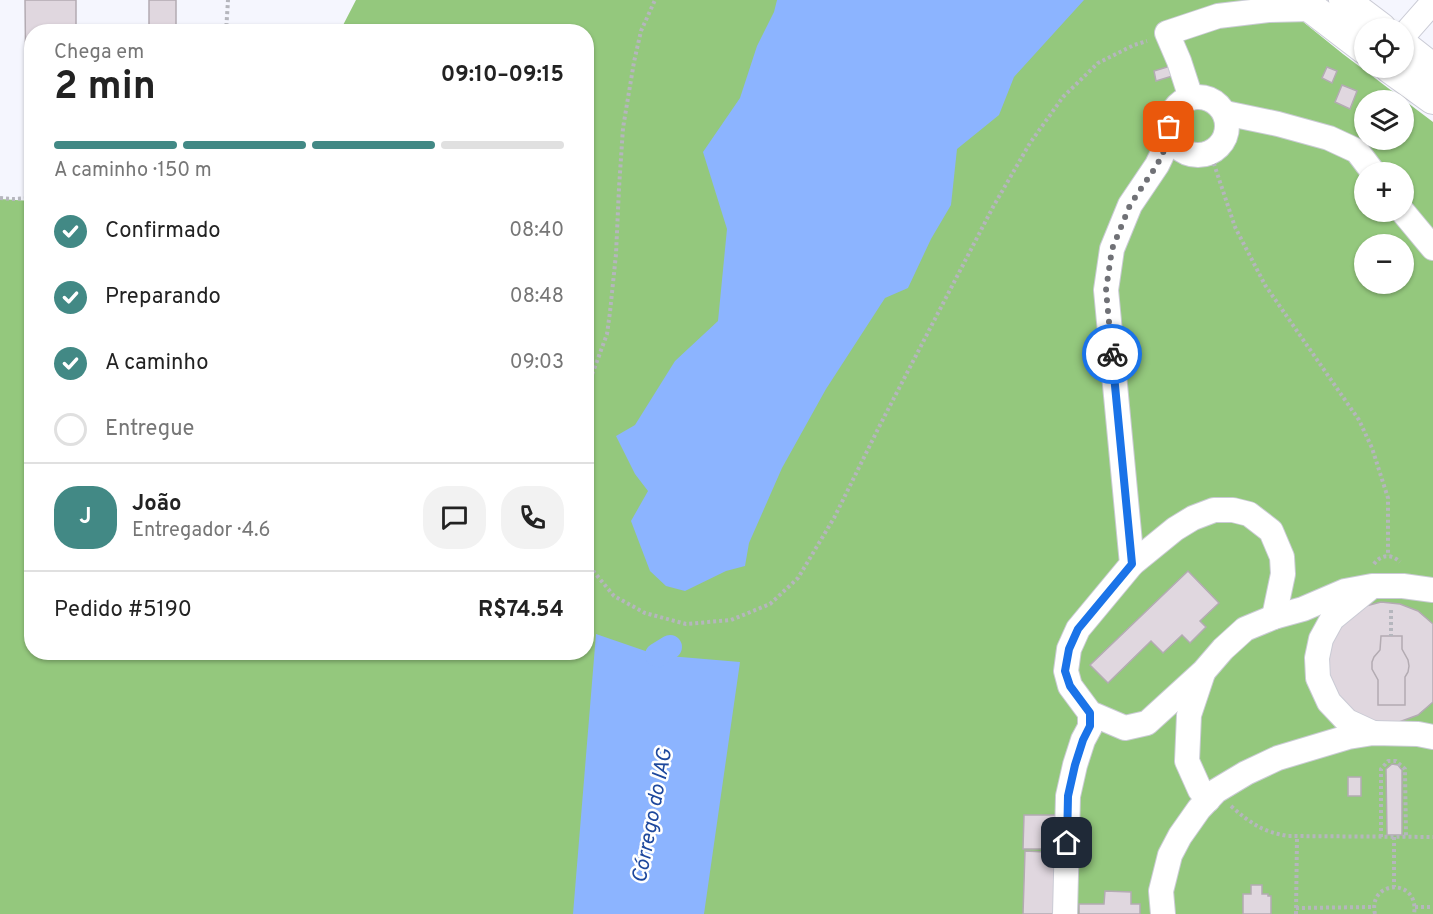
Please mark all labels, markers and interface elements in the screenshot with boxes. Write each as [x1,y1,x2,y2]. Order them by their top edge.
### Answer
map controls [1354,18,1414,294]
button: locate [1354,18,1414,78]
text: Chega em [54,40,144,66]
text: 09:10–09:15 [441,62,564,89]
text: 2 min [54,64,156,113]
button: layers [1354,90,1414,150]
pin [1143,101,1194,152]
icon: bag [1152,110,1185,143]
text: A caminho · 150 m [54,158,212,184]
button: + [1354,162,1414,222]
icon: check [54,215,87,248]
text: Confirmado [105,218,221,245]
text: 08:40 [509,218,564,244]
button: − [1354,234,1414,294]
icon: check [54,281,87,314]
text: Preparando [105,284,221,311]
text: 08:48 [510,284,564,310]
courier [1082,324,1142,384]
icon: bike [1096,338,1129,371]
icon: check [54,347,87,380]
text: A caminho [105,350,208,377]
text: 09:03 [510,350,564,376]
text: Entregue [105,416,194,443]
button: chat [423,486,486,549]
button: phone [501,486,564,549]
text: João [132,491,181,518]
text: J [79,504,92,531]
text: Entregador · 4.6 [132,518,271,544]
text: Pedido #5190 [54,597,192,624]
text: R$74.54 [478,597,564,624]
water label: Córrego do IAG [627,746,679,886]
pin [1041,817,1092,868]
icon: home [1050,826,1083,859]

